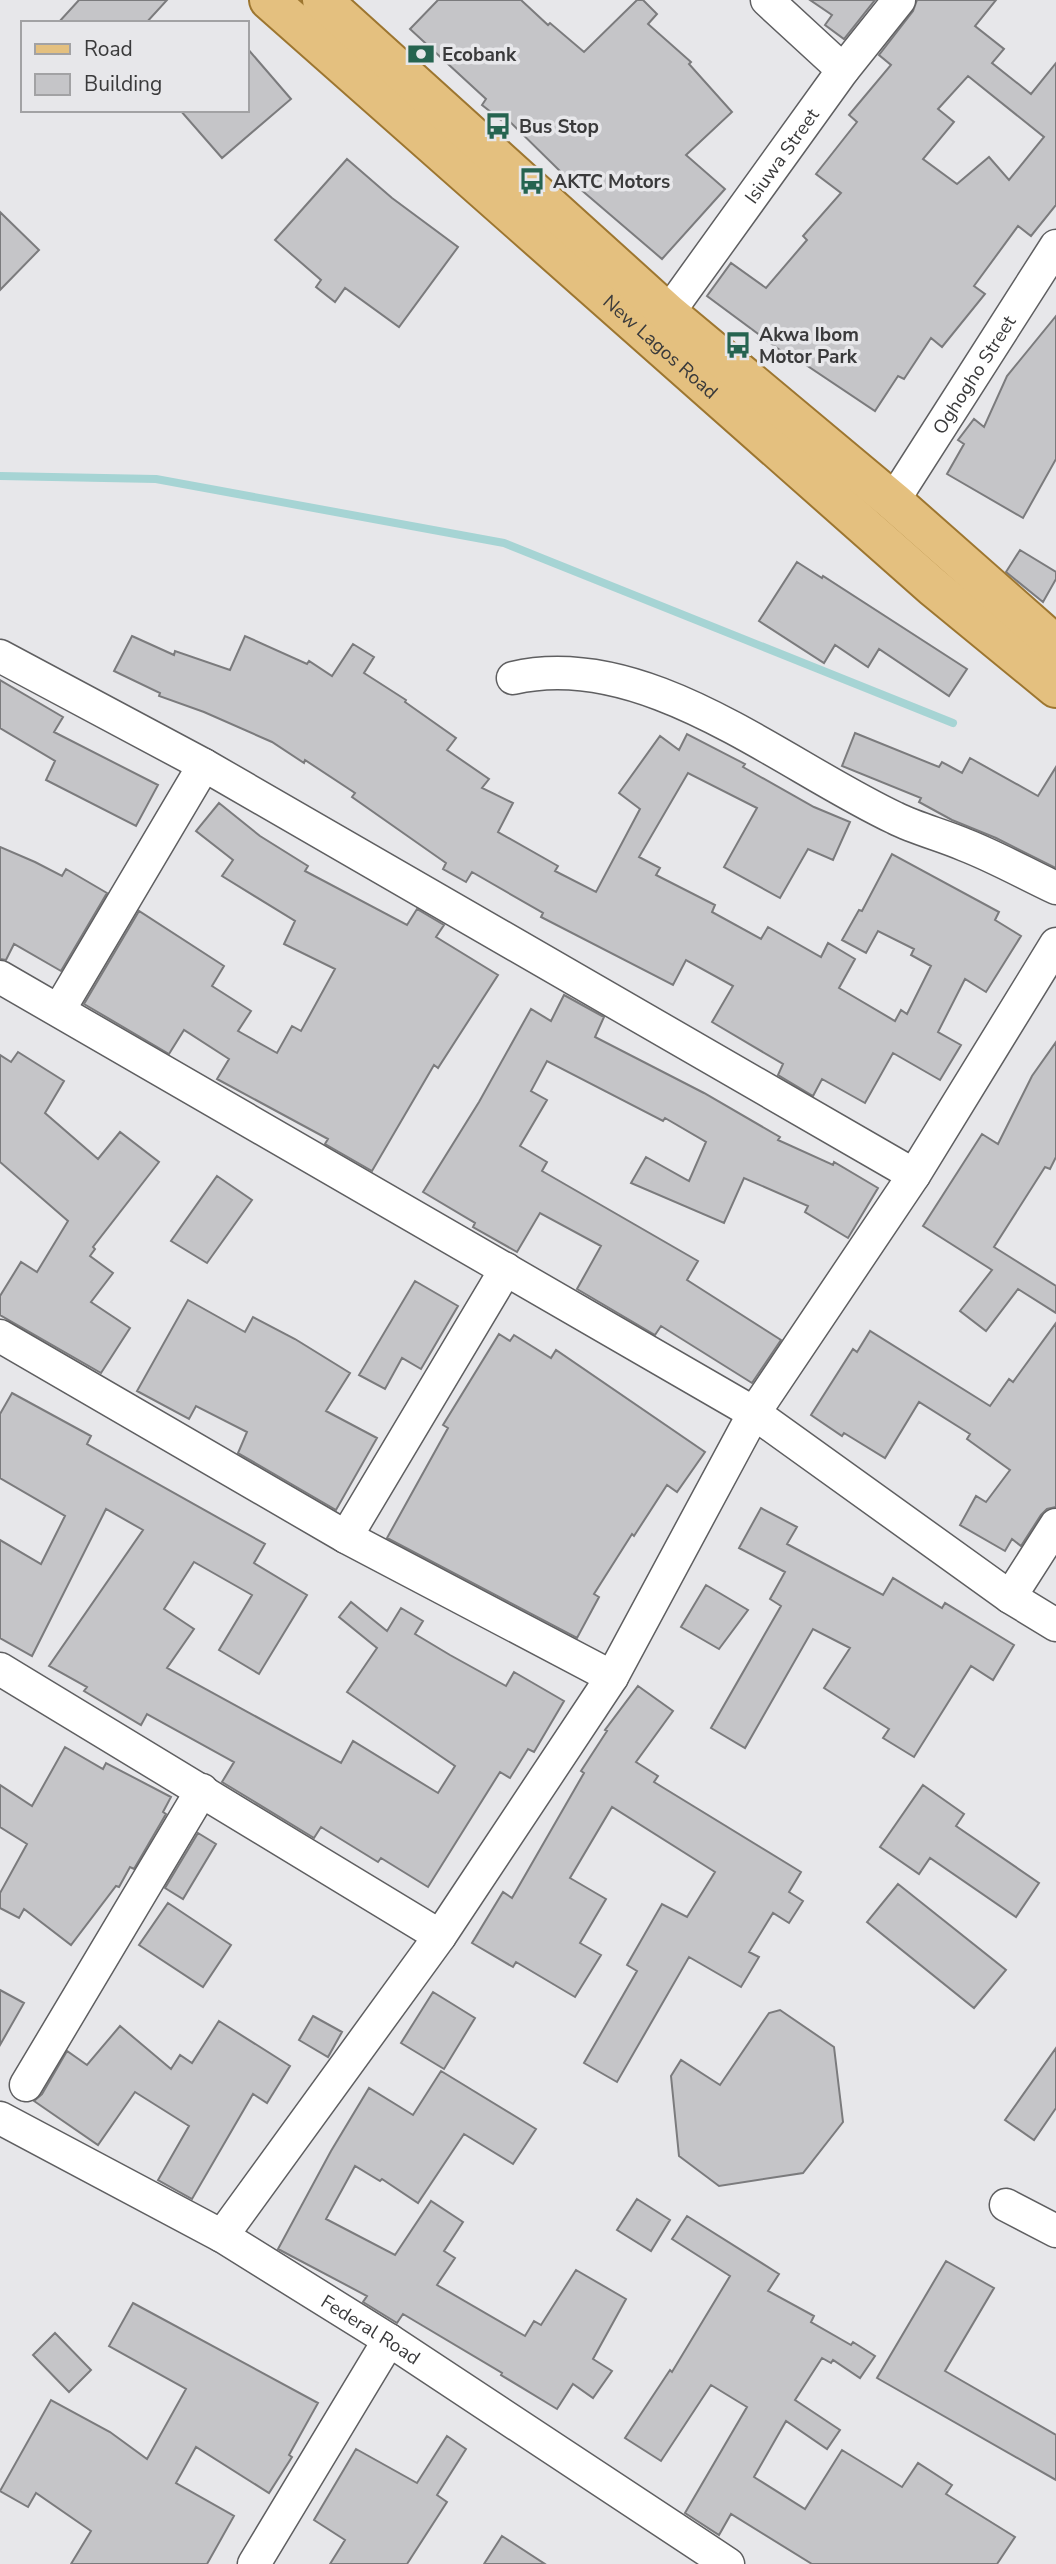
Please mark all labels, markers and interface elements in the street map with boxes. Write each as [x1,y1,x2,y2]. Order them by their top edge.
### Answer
legend [21,21,248,112]
text: Road [84,35,133,63]
bank icon: Ecobank [406,39,436,69]
place label: Ecobank [442,42,517,68]
text: Building [84,70,162,98]
street label: Isiuwa Street [739,103,826,209]
bus stop icon: Bus Stop [483,111,513,141]
place label: Bus Stop [519,114,599,140]
bus stop icon: AKTC Motors [517,166,547,196]
place label: AKTC Motors [553,169,670,195]
street label: New Lagos Road [597,289,723,405]
street label: Oghogho Street [927,310,1022,440]
place label: Akwa Ibom Motor Park [759,322,859,370]
bus stop icon: Akwa Ibom Motor Park [723,330,753,360]
street label: Federal Road [316,2289,425,2371]

